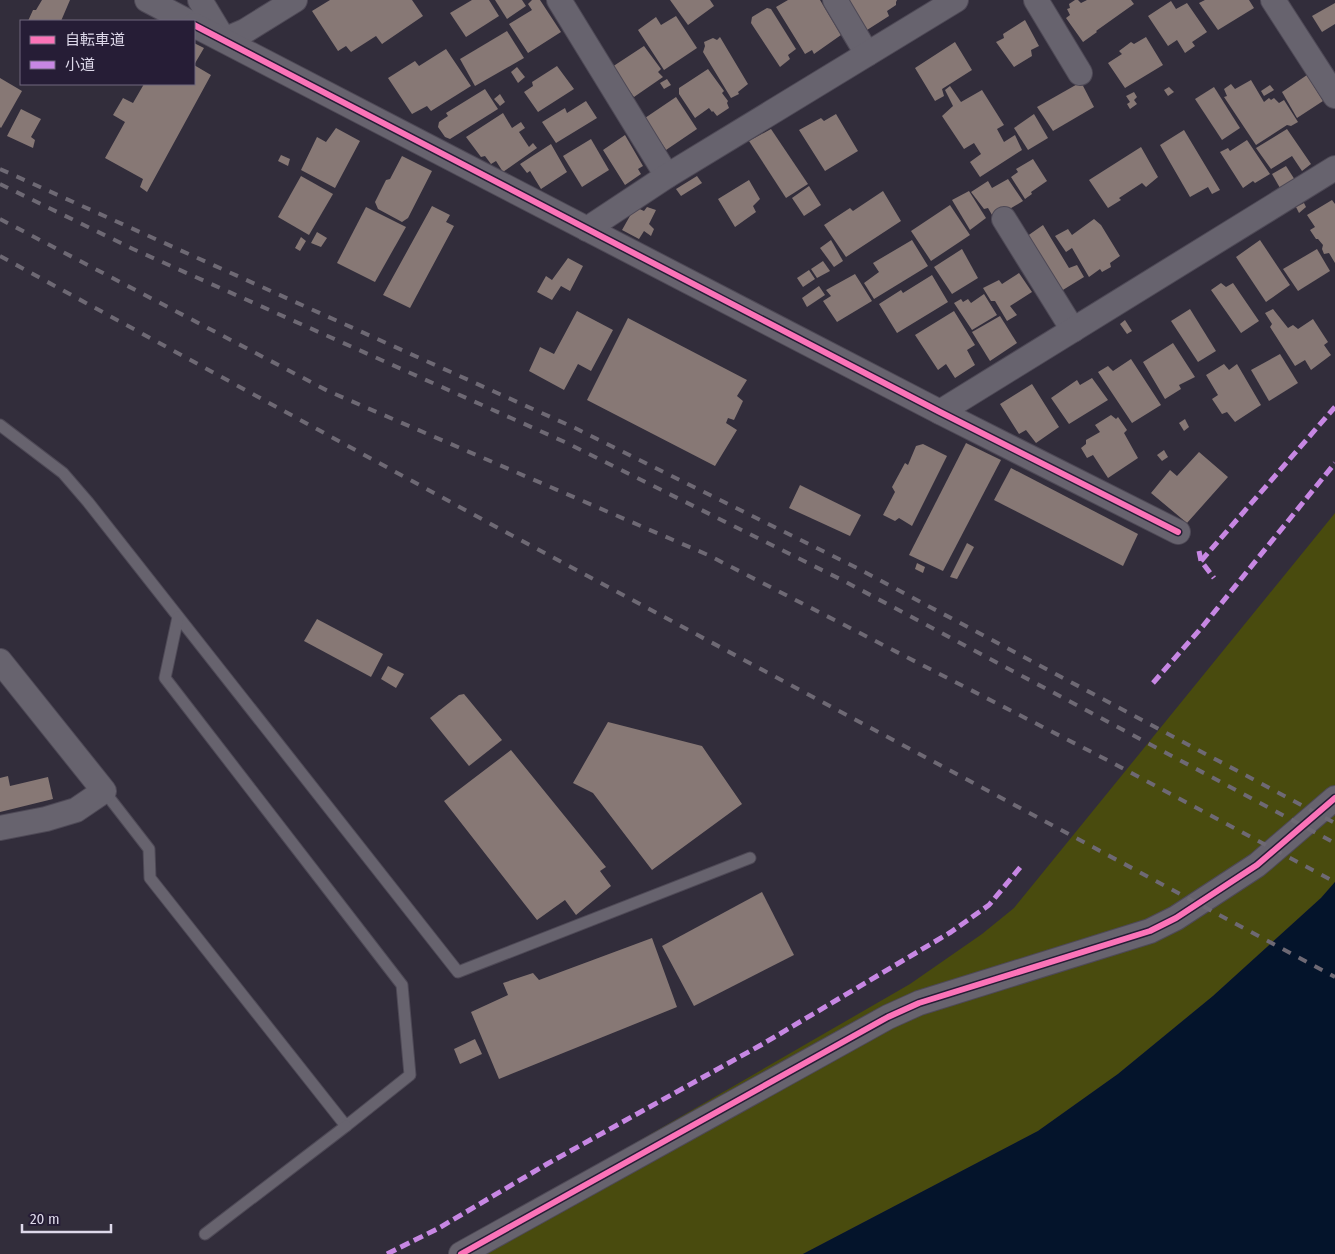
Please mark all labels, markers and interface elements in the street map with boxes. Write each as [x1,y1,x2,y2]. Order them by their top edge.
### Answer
legend [20,20,195,85]
text: 自転車道 [65,31,125,49]
text: 小道 [65,56,95,74]
scale bar [22,1202,111,1234]
text: 20 m [30,1210,60,1228]

